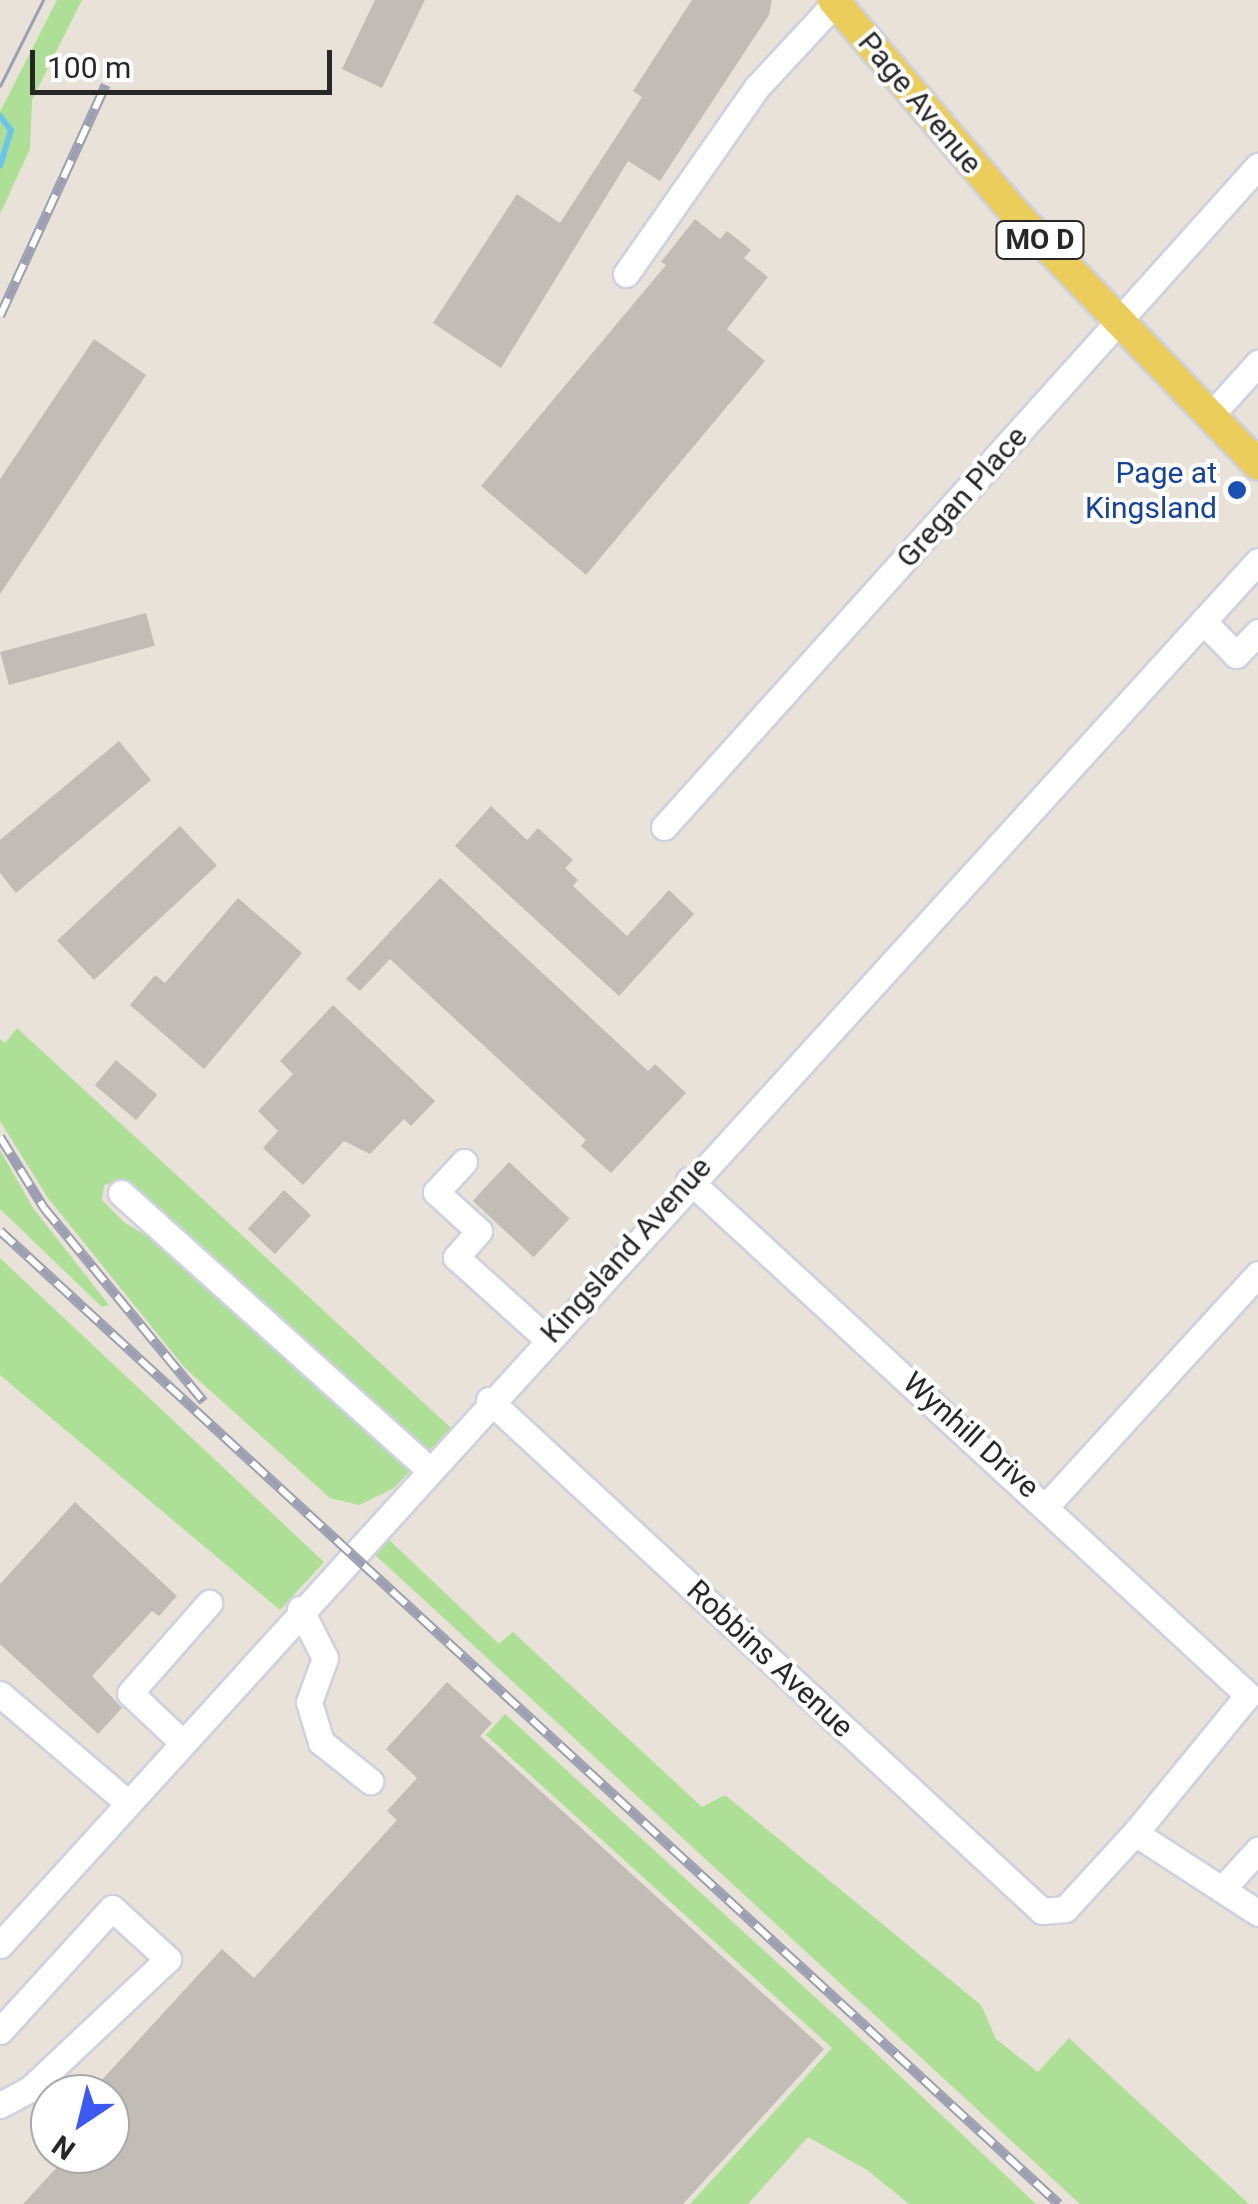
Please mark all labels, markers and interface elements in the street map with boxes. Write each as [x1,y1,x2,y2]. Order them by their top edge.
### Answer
street label: Page Avenue [850,25,990,181]
scale bar [35,30,338,92]
text: 100 m [47,50,131,85]
road number: MO D [995,217,1085,263]
street label: Gregan Place [889,419,1035,575]
place label: Page at Kingsland [1085,455,1217,526]
marker: Page at Kingsland [1226,479,1248,501]
street label: Kingsland Avenue [533,1150,719,1350]
street label: Wynhill Drive [896,1365,1046,1505]
street label: Robbins Avenue [679,1573,861,1745]
north arrow [30,2074,130,2174]
text: N [46,2128,81,2167]

